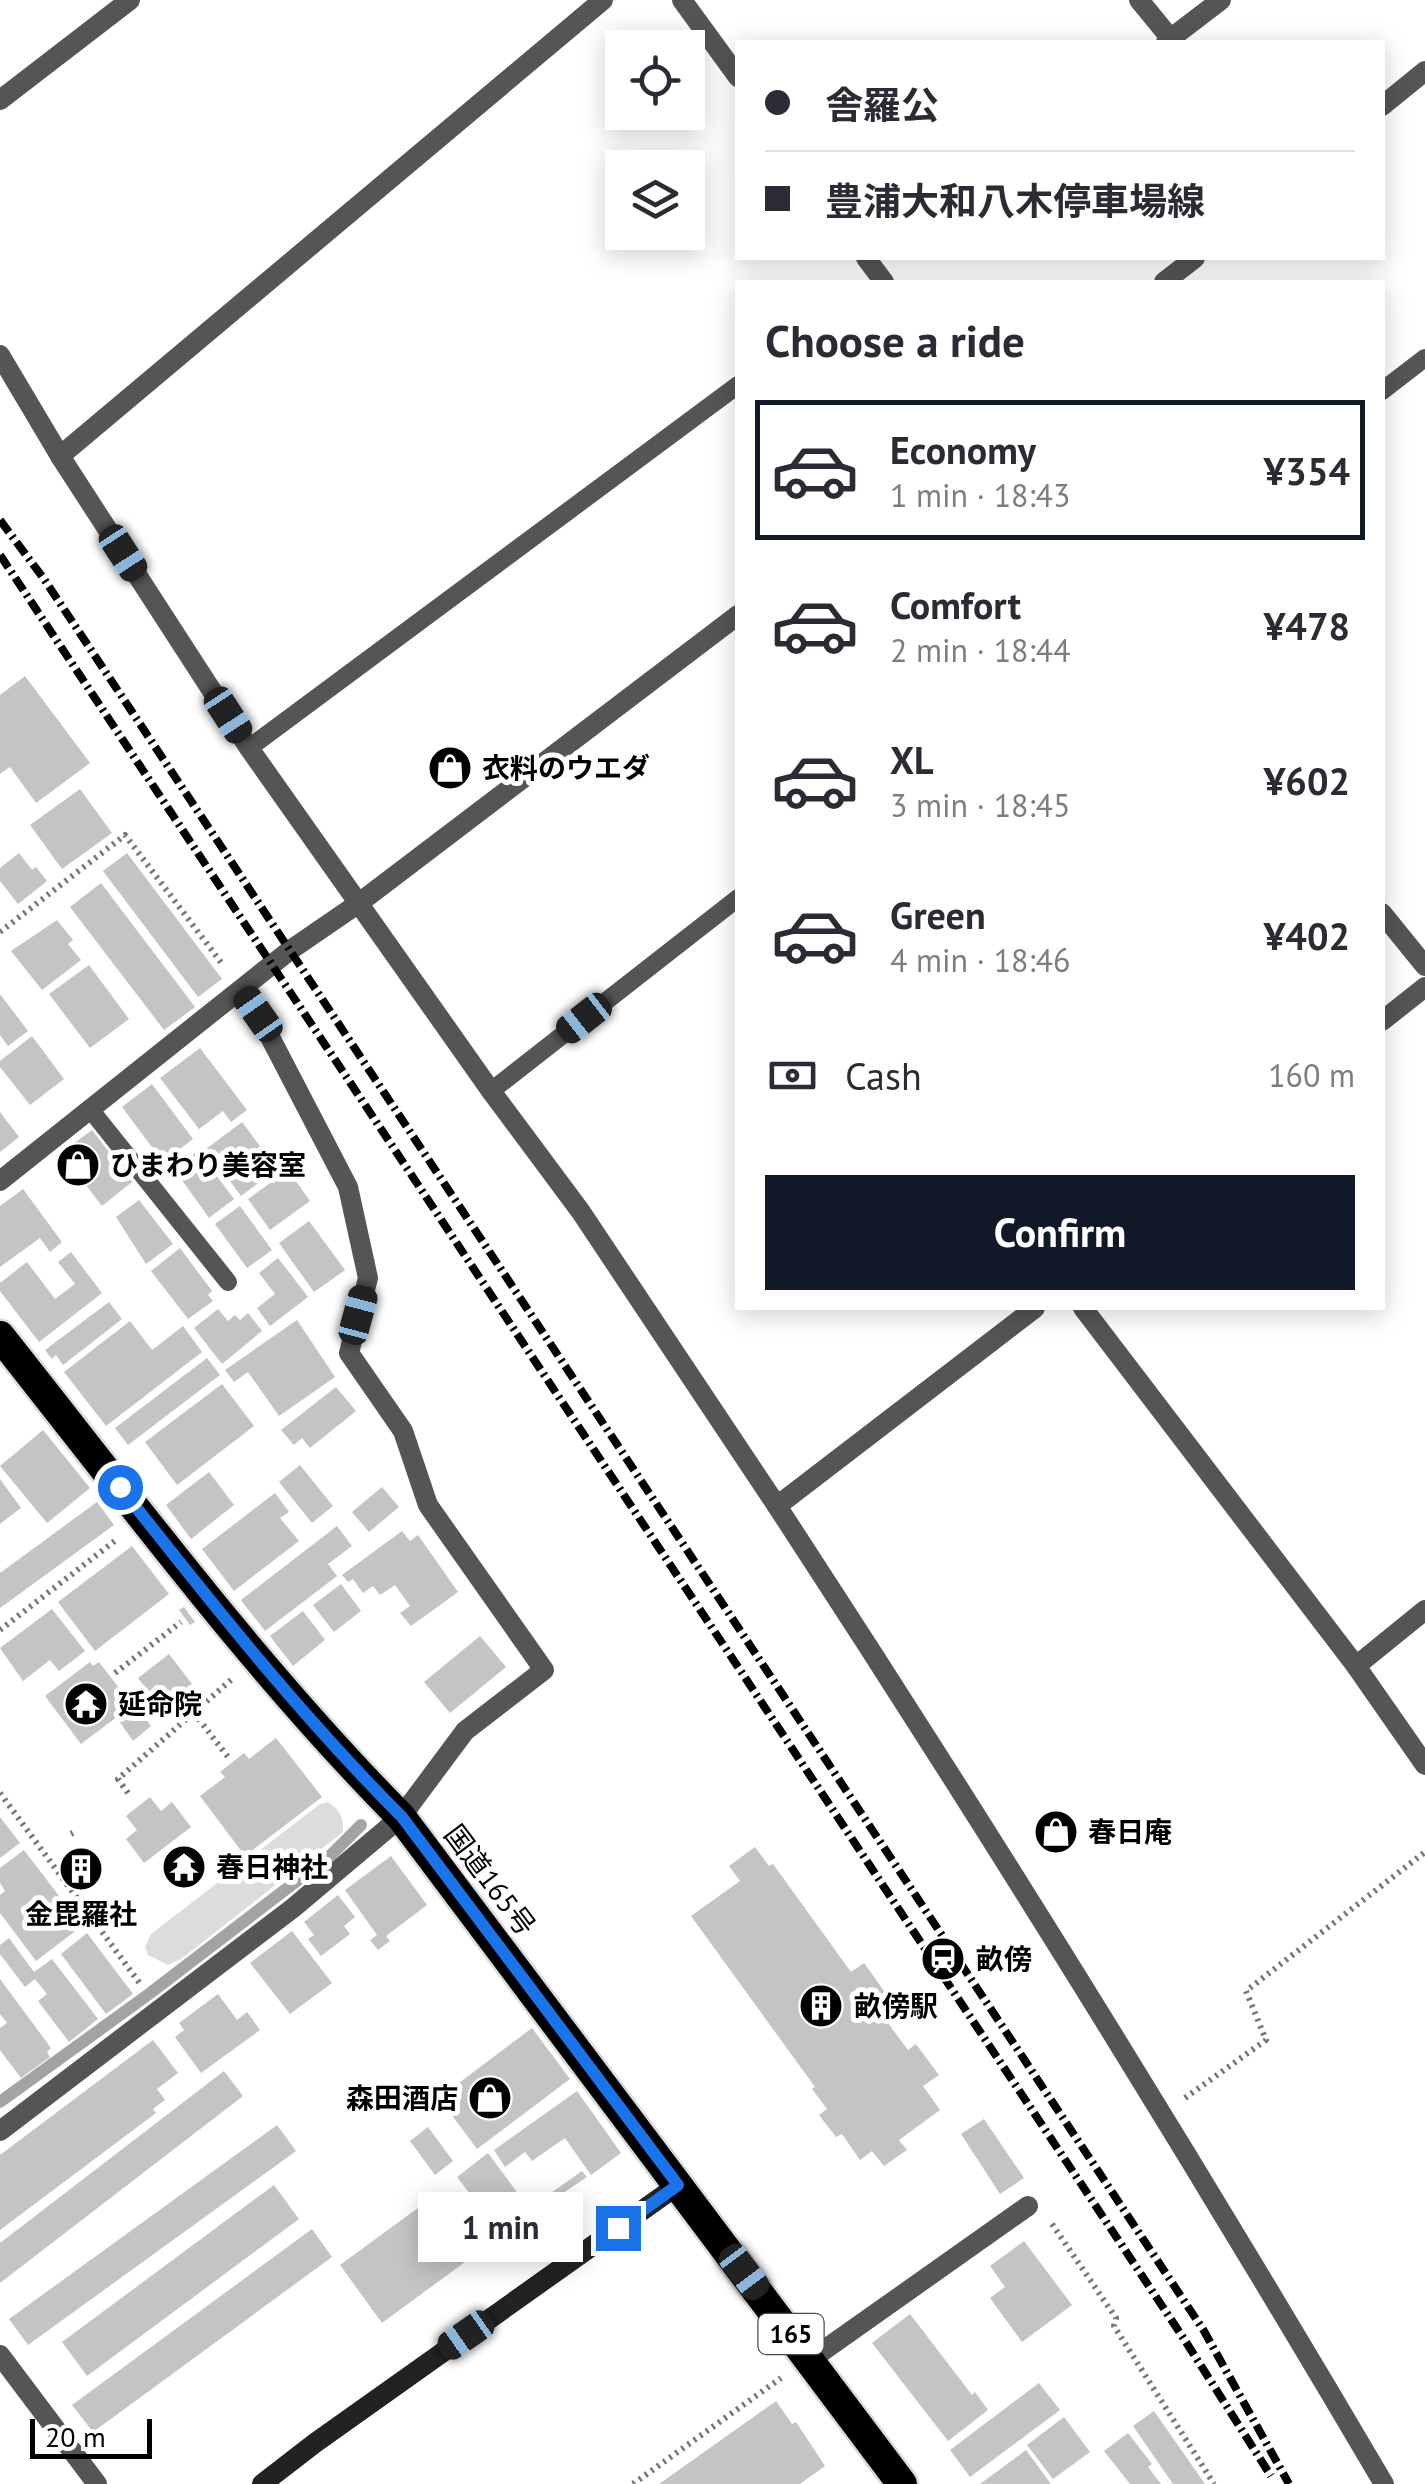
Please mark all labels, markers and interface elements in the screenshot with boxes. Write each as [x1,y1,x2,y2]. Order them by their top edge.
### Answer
map controls [605,30,705,250]
button: locate [605,30,705,130]
text: 舎羅公 [825,80,939,129]
button: layers [605,150,705,250]
text: 豊浦大和八木停車場線 [825,176,1205,225]
text: Choose a ride [765,311,1025,369]
icon: car [770,425,860,515]
text: Economy [890,425,1036,474]
text: ¥354 [1264,446,1350,495]
text: 1 min · 18:43 [890,474,1070,516]
car [94,520,152,586]
icon: car [770,580,860,670]
text: Comfort [890,580,1021,629]
text: ¥478 [1264,601,1350,650]
text: 2 min · 18:44 [890,629,1070,671]
car [199,682,257,748]
icon: car [770,735,860,825]
text: XL [890,735,934,784]
shop icon: 衣料のウエダ [427,745,473,791]
place label: 衣料のウエダ [482,749,650,786]
text: ¥602 [1264,756,1350,805]
text: 3 min · 18:45 [890,784,1070,826]
icon: car [770,890,860,980]
text: Green [890,890,986,939]
text: ¥402 [1264,911,1350,960]
text: 4 min · 18:46 [890,939,1070,981]
car [229,981,287,1047]
car [551,988,617,1048]
icon: cash [765,1048,820,1103]
text: Cash [845,1051,922,1100]
text: 160 m [1268,1054,1355,1096]
shop icon: ひまわり美容室 [55,1142,101,1188]
place label: ひまわり美容室 [110,1146,306,1183]
button: Confirm [765,1175,1355,1290]
car [336,1282,380,1348]
route start [98,1465,143,1510]
temple icon: 延命院 [63,1681,109,1727]
place label: 延命院 [118,1685,202,1722]
shop icon: 春日庵 [1033,1809,1079,1855]
place label: 春日庵 [1088,1813,1172,1850]
street label: 国道165号 [437,1817,544,1943]
temple icon: 春日神社 [161,1844,207,1890]
building icon: 金毘羅社 [58,1846,104,1892]
place label: 春日神社 [216,1848,328,1885]
place label: 金毘羅社 [25,1895,137,1932]
station icon: 畝傍 [920,1936,966,1982]
place label: 畝傍 [976,1940,1032,1977]
building icon: 畝傍駅 [798,1983,844,2029]
place label: 畝傍駅 [854,1987,938,2024]
shop icon: 森田酒店 [467,2075,513,2121]
place label: 森田酒店 [346,2079,458,2116]
callout: 1 min [418,2193,583,2263]
text: 1 min [461,2206,540,2248]
route end [596,2206,641,2251]
car [714,2239,774,2305]
car [433,2306,499,2364]
road number: 165 [758,2314,824,2354]
scale bar [30,2414,152,2458]
text: 20 m [45,2418,106,2455]

